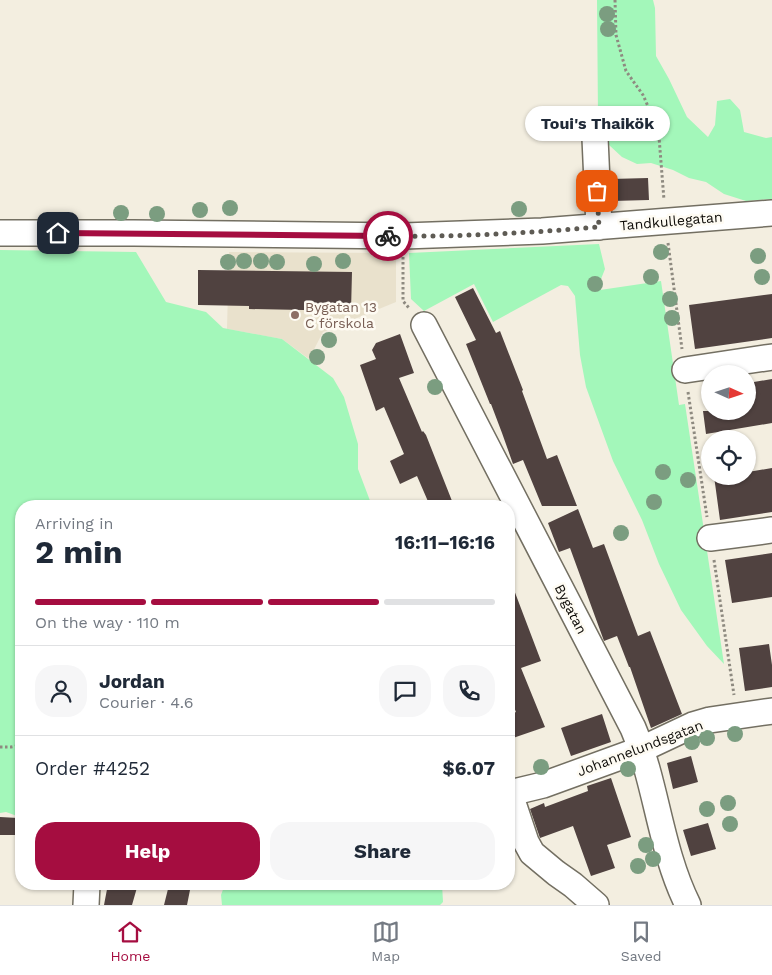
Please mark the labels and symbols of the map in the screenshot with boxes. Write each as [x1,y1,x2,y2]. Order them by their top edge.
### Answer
callout: Toui's Thaikök [524,106,670,141]
pin [576,170,618,212]
street label: Tandkullegatan [619,209,723,233]
courier [363,211,413,261]
pin [37,212,79,254]
place label: Bygatan 13 C förskola [305,299,377,331]
marker: Bygatan 13 C förskola [289,309,301,321]
north arrow [701,365,756,420]
street label: Bygatan [552,581,590,637]
street label: Johannelundsgatan [575,717,705,779]

